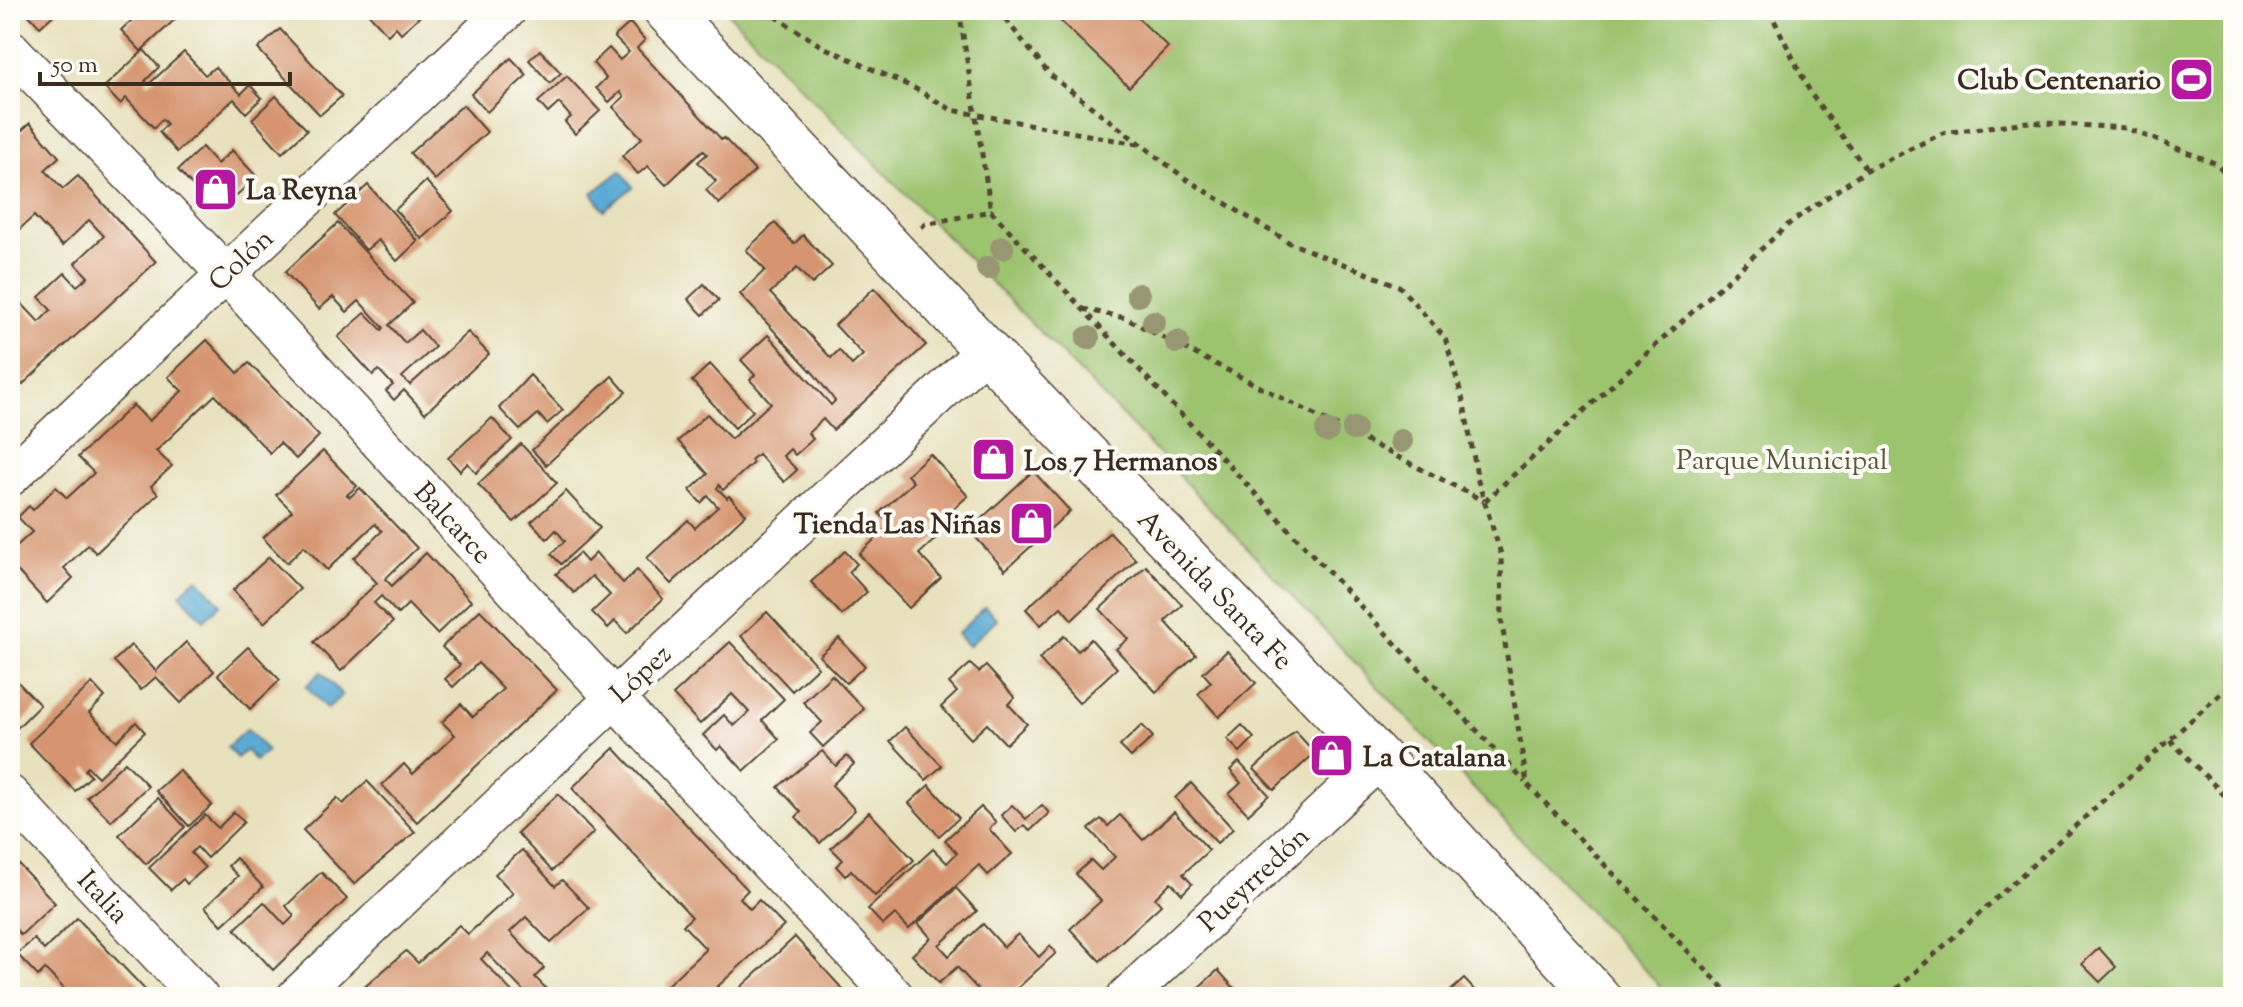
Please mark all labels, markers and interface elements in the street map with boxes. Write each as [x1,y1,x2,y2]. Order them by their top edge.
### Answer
scale bar [40,36,290,86]
text: 50 m [50,49,98,83]
sports icon: Club Centenario [2168,55,2216,103]
place label: Club Centenario [1957,62,2161,102]
shop icon: La Reyna [191,165,239,213]
place label: La Reyna [246,172,357,212]
street label: Colón [200,221,284,302]
shop icon: Los 7 Hermanos [969,436,1017,484]
park label: Parque Municipal [1676,442,1888,482]
place label: Los 7 Hermanos [1024,443,1218,483]
street label: Balcarce [403,474,500,574]
shop icon: Tienda Las Niñas [1008,499,1056,547]
street label: Avenida Santa Fe [1127,502,1301,680]
place label: Tienda Las Niñas [793,506,1001,546]
street label: López [602,636,682,714]
shop icon: La Catalana [1308,732,1356,780]
place label: La Catalana [1363,739,1506,779]
street label: Pueyrredón [1190,818,1320,942]
street label: Italia [67,862,137,934]

